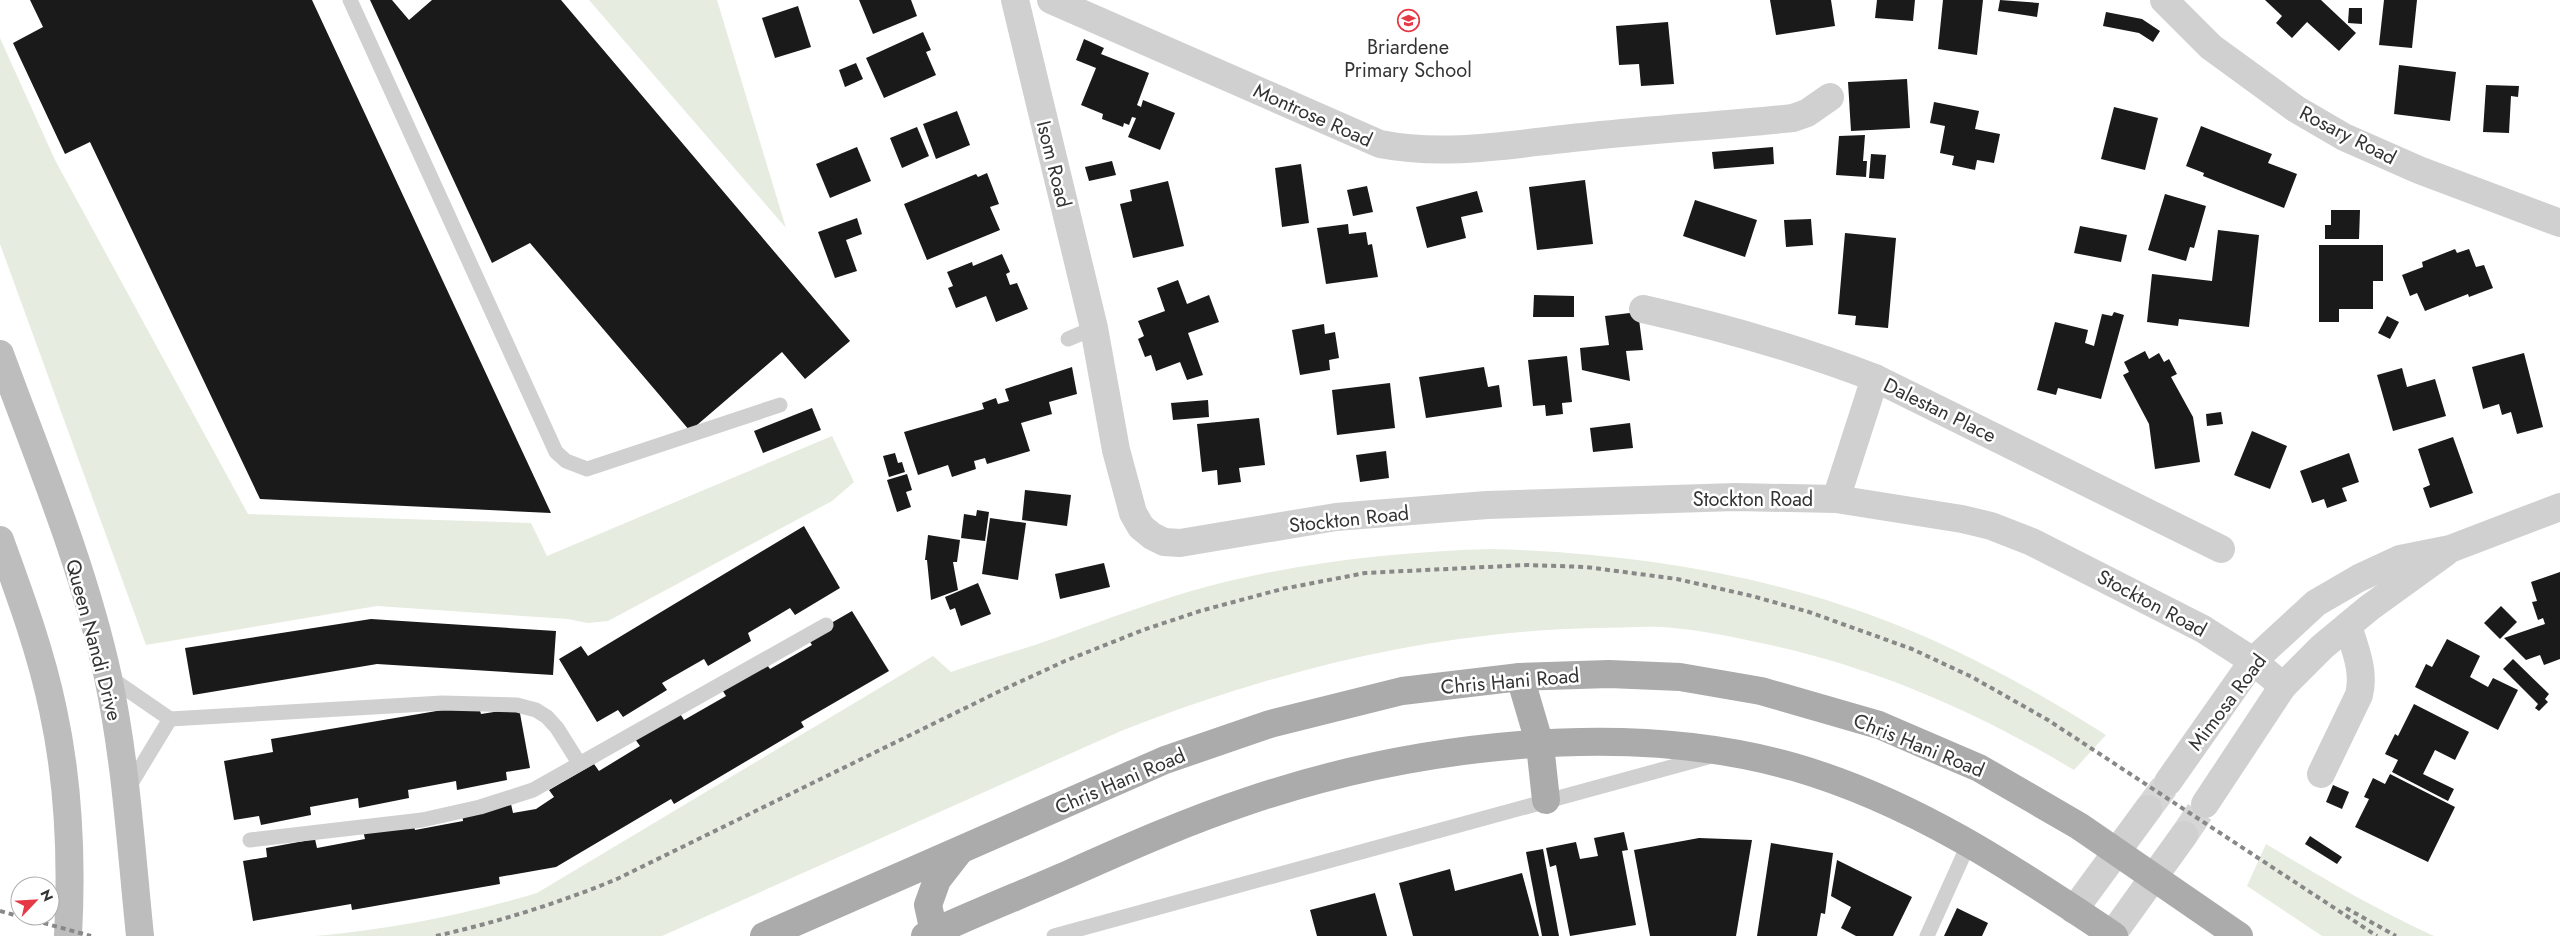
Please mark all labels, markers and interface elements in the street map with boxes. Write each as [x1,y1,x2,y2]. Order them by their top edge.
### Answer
school or university icon: Briardene Primary School [1396,9,1420,33]
place label: Briardene Primary School [1344,33,1472,85]
street label: Montrose Road [1249,76,1377,155]
street label: Rosary Road [2294,99,2401,172]
street label: Isom Road [1029,118,1078,211]
street label: Dalestan Place [1879,371,2001,450]
street label: Stockton Road [1693,485,1813,514]
street label: Stockton Road [1288,499,1410,540]
street label: Queen Nandi Drive [58,556,129,724]
street label: Stockton Road [2092,562,2212,645]
street label: Mimosa Road [2181,648,2274,757]
street label: Chris Hani Road [1439,661,1581,702]
street label: Chris Hani Road [1849,706,1989,785]
street label: Chris Hani Road [1051,741,1190,822]
north arrow [10,876,60,926]
text: N [35,886,58,905]

